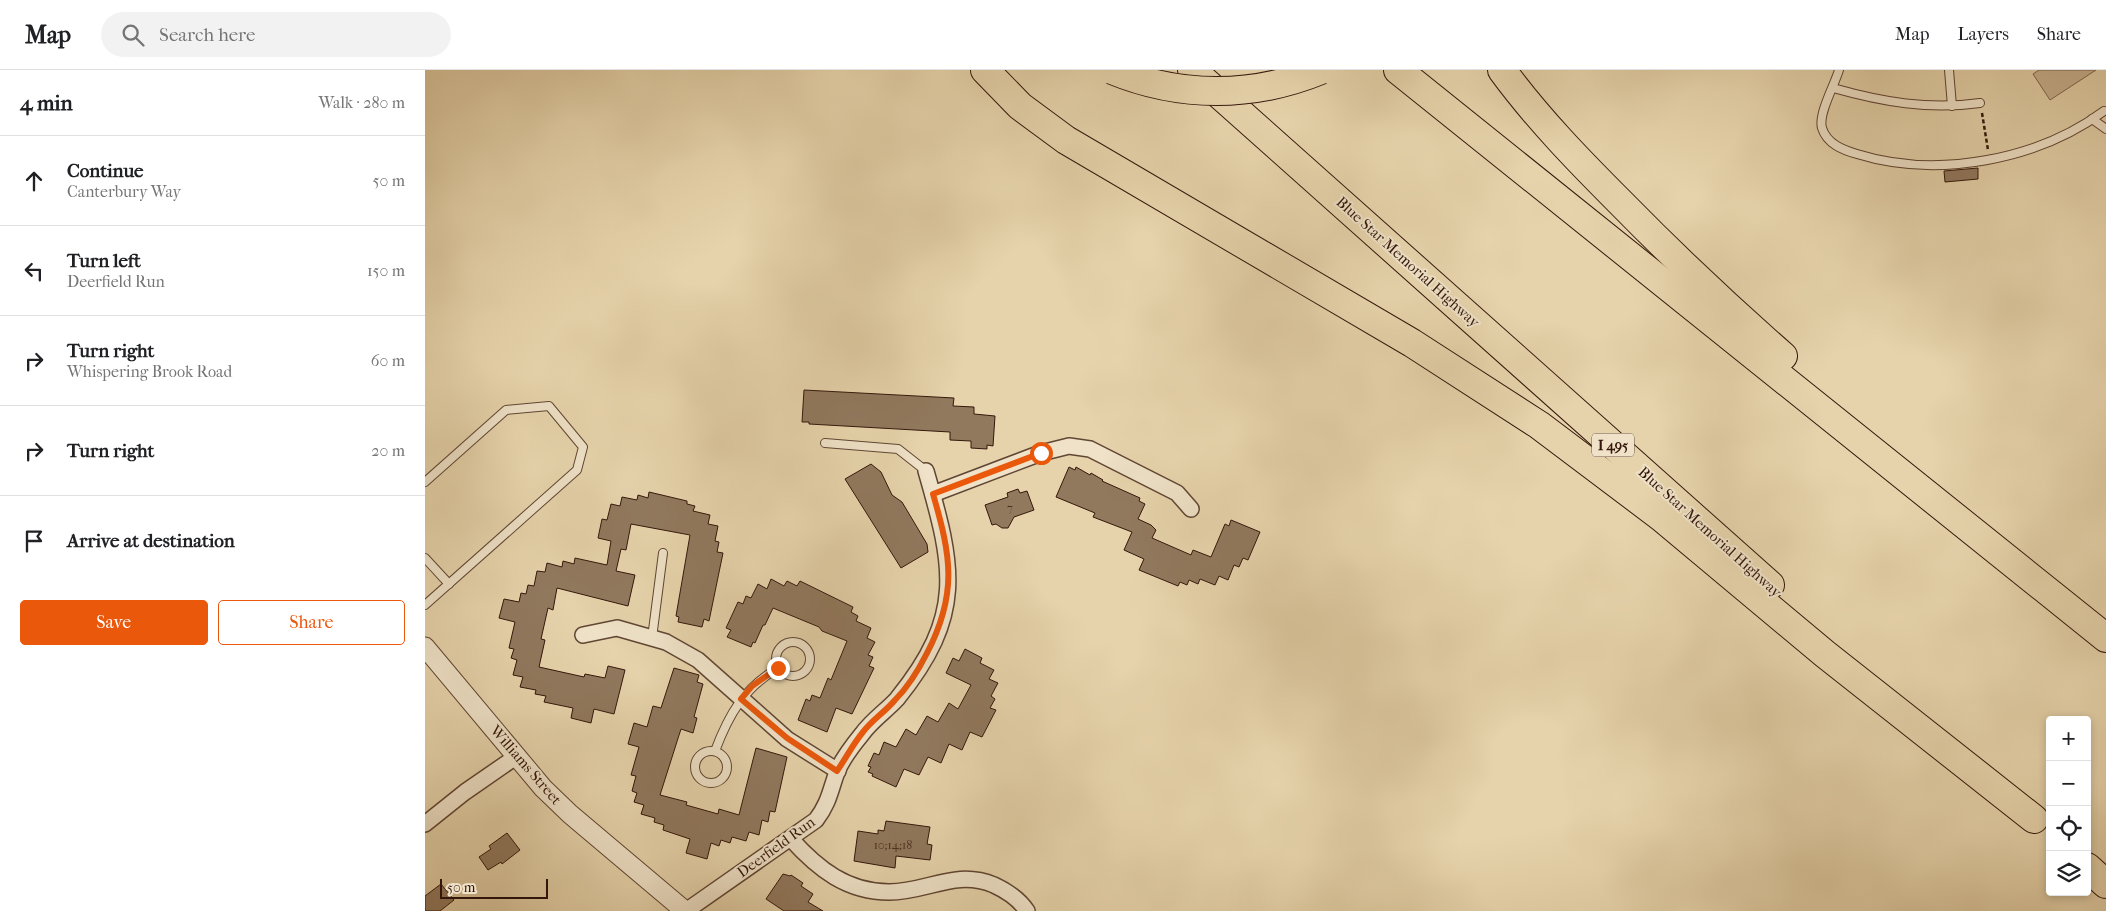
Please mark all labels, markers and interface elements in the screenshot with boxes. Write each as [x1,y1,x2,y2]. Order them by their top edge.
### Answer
search box [101,12,451,57]
text: Map [25,21,71,49]
icon: search [119,21,147,49]
text: Search here [159,24,255,46]
text: Map [1895,24,1929,45]
text: Layers [1957,24,2009,45]
text: Share [2037,24,2081,45]
text: 4 min [20,91,73,115]
text: Walk · 280 m [318,93,405,112]
text: Continue [67,160,143,182]
icon: ahead [20,167,48,195]
text: 50 m [373,171,405,190]
text: Canterbury Way [67,182,181,201]
street label: Blue Star Memorial Highway [1333,193,1484,332]
text: Turn left [67,250,141,272]
icon: left [20,257,48,285]
text: 150 m [367,261,405,280]
text: Deerfield Run [67,272,165,291]
text: Turn right [67,340,154,362]
icon: right [20,347,48,375]
text: 60 m [371,351,405,370]
text: Whispering Brook Road [67,362,232,381]
road number: I 495 [1592,434,1634,456]
icon: right [20,437,48,465]
text: Turn right [67,440,154,462]
text: 20 m [371,441,405,460]
route start [1030,442,1053,465]
street label: Blue Star Memorial Highway [1635,463,1786,602]
house number: 7 [1007,501,1013,515]
icon: arrive [20,527,48,555]
text: Arrive at destination [67,530,235,552]
button: Save [20,600,208,645]
button: Share [218,600,405,645]
route end [767,657,790,680]
map controls [2046,716,2091,896]
button: + [2046,716,2091,761]
street label: Williams Street [486,721,566,809]
button: − [2046,761,2091,806]
button: locate [2046,806,2091,851]
street label: Deerfield Run [734,813,819,881]
house number: 10;14;18 [874,838,912,852]
button: layers [2046,851,2091,896]
scale bar [440,876,547,899]
text: 50 m [447,879,475,896]

